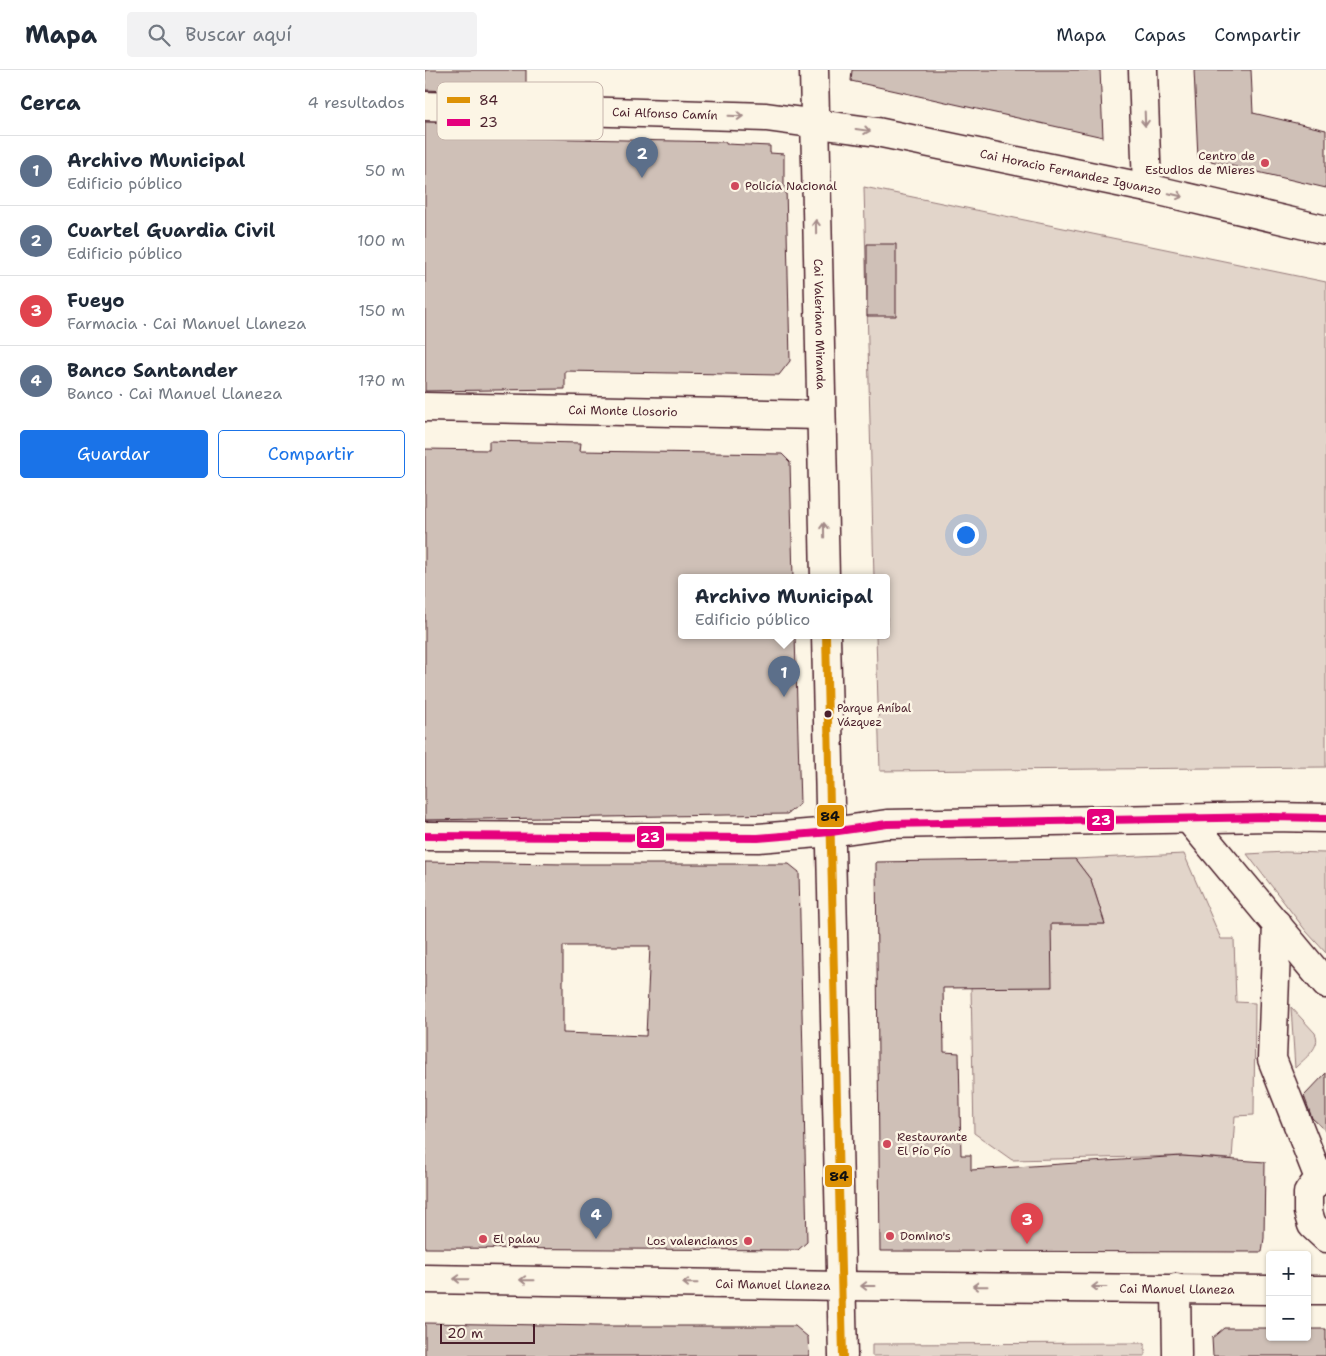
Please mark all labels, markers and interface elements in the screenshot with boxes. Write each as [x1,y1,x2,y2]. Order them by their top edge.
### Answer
search box [127,12,477,57]
text: Mapa [25,19,97,51]
icon: search [145,21,173,49]
text: Buscar aquí [185,22,292,47]
text: Mapa [1056,23,1106,47]
text: Capas [1134,23,1186,47]
text: Compartir [1214,23,1301,47]
legend [437,82,603,140]
text: Cerca [20,89,81,117]
text: 84 [479,91,498,109]
text: 4 resultados [307,92,405,113]
street label: Cai Alfonso Camín [612,104,718,123]
one-way arrow [1140,110,1149,126]
one-way arrow [728,112,744,121]
text: 23 [479,113,498,131]
one-way arrow [854,125,870,135]
pin: 2 [626,137,658,178]
street label: Cai Horacio Fernandez Iguanzo [978,146,1163,199]
text: Archivo Municipal [67,148,245,173]
place label: Centro de Estudios de Mieres [1145,148,1255,178]
marker: Centro de Estudios de Mieres [1259,157,1271,169]
text: 1 [32,160,40,181]
text: 50 m [365,160,405,181]
text: Edificio público [67,173,182,194]
place label: Policía Nacional [745,178,837,194]
marker: Policía Nacional [729,180,741,192]
one-way arrow [1167,191,1183,200]
text: Cuartel Guardia Civil [67,218,275,243]
one-way arrow [812,219,821,235]
text: 2 [30,230,42,251]
text: 100 m [357,230,405,251]
text: Edificio público [67,243,182,264]
street label: Cai Valeriano Miranda [810,258,829,390]
text: Fueyo [67,288,125,313]
text: 3 [30,300,42,321]
text: 150 m [358,300,405,321]
text: Farmacia · Cai Manuel Llaneza [67,313,306,334]
text: Banco Santander [67,358,238,383]
text: 4 [30,370,42,391]
text: 170 m [358,370,405,391]
text: Banco · Cai Manuel Llaneza [67,383,282,404]
street label: Cai Monte Llosorio [568,402,678,420]
button: Guardar [20,430,208,478]
button: Compartir [218,430,405,478]
one-way arrow [819,522,828,538]
your location [953,522,979,548]
popup [678,574,890,639]
text: Archivo Municipal [695,584,873,609]
text: Edificio público [695,609,810,630]
pin: 1 [768,656,800,697]
place label: Parque Aníbal Vázquez [837,701,912,730]
marker: Parque Aníbal Vázquez [823,709,833,719]
line badge: 84 [816,804,845,828]
text: 84 [820,807,840,825]
line badge: 23 [1086,808,1115,832]
text: 23 [1091,811,1111,829]
line badge: 23 [636,825,665,849]
text: 23 [640,828,660,846]
place label: Restaurante El Pío Pío [897,1129,968,1159]
marker: Restaurante El Pío Pío [881,1138,893,1150]
line badge: 84 [824,1164,853,1188]
text: 84 [829,1167,849,1185]
pin: 4 [580,1198,612,1239]
pin: 3 [1011,1203,1043,1244]
place label: Domino's [900,1228,951,1244]
marker: Domino's [884,1230,896,1242]
place label: El palau [493,1231,540,1247]
marker: El palau [477,1233,489,1245]
place label: Los valencianos [647,1233,738,1249]
marker: Los valencianos [742,1235,754,1247]
map controls [1266,1251,1311,1341]
button: + [1266,1251,1311,1296]
one-way arrow [453,1274,470,1284]
one-way arrow [520,1276,536,1285]
street label: Cai Manuel Llaneza [715,1276,831,1294]
one-way arrow [682,1278,698,1288]
one-way arrow [860,1281,876,1291]
one-way arrow [973,1281,989,1291]
street label: Cai Manuel Llaneza [1119,1281,1235,1298]
one-way arrow [1091,1282,1107,1292]
button: − [1266,1296,1311,1341]
scale bar [440,1321,535,1344]
text: 20 m [447,1324,483,1342]

